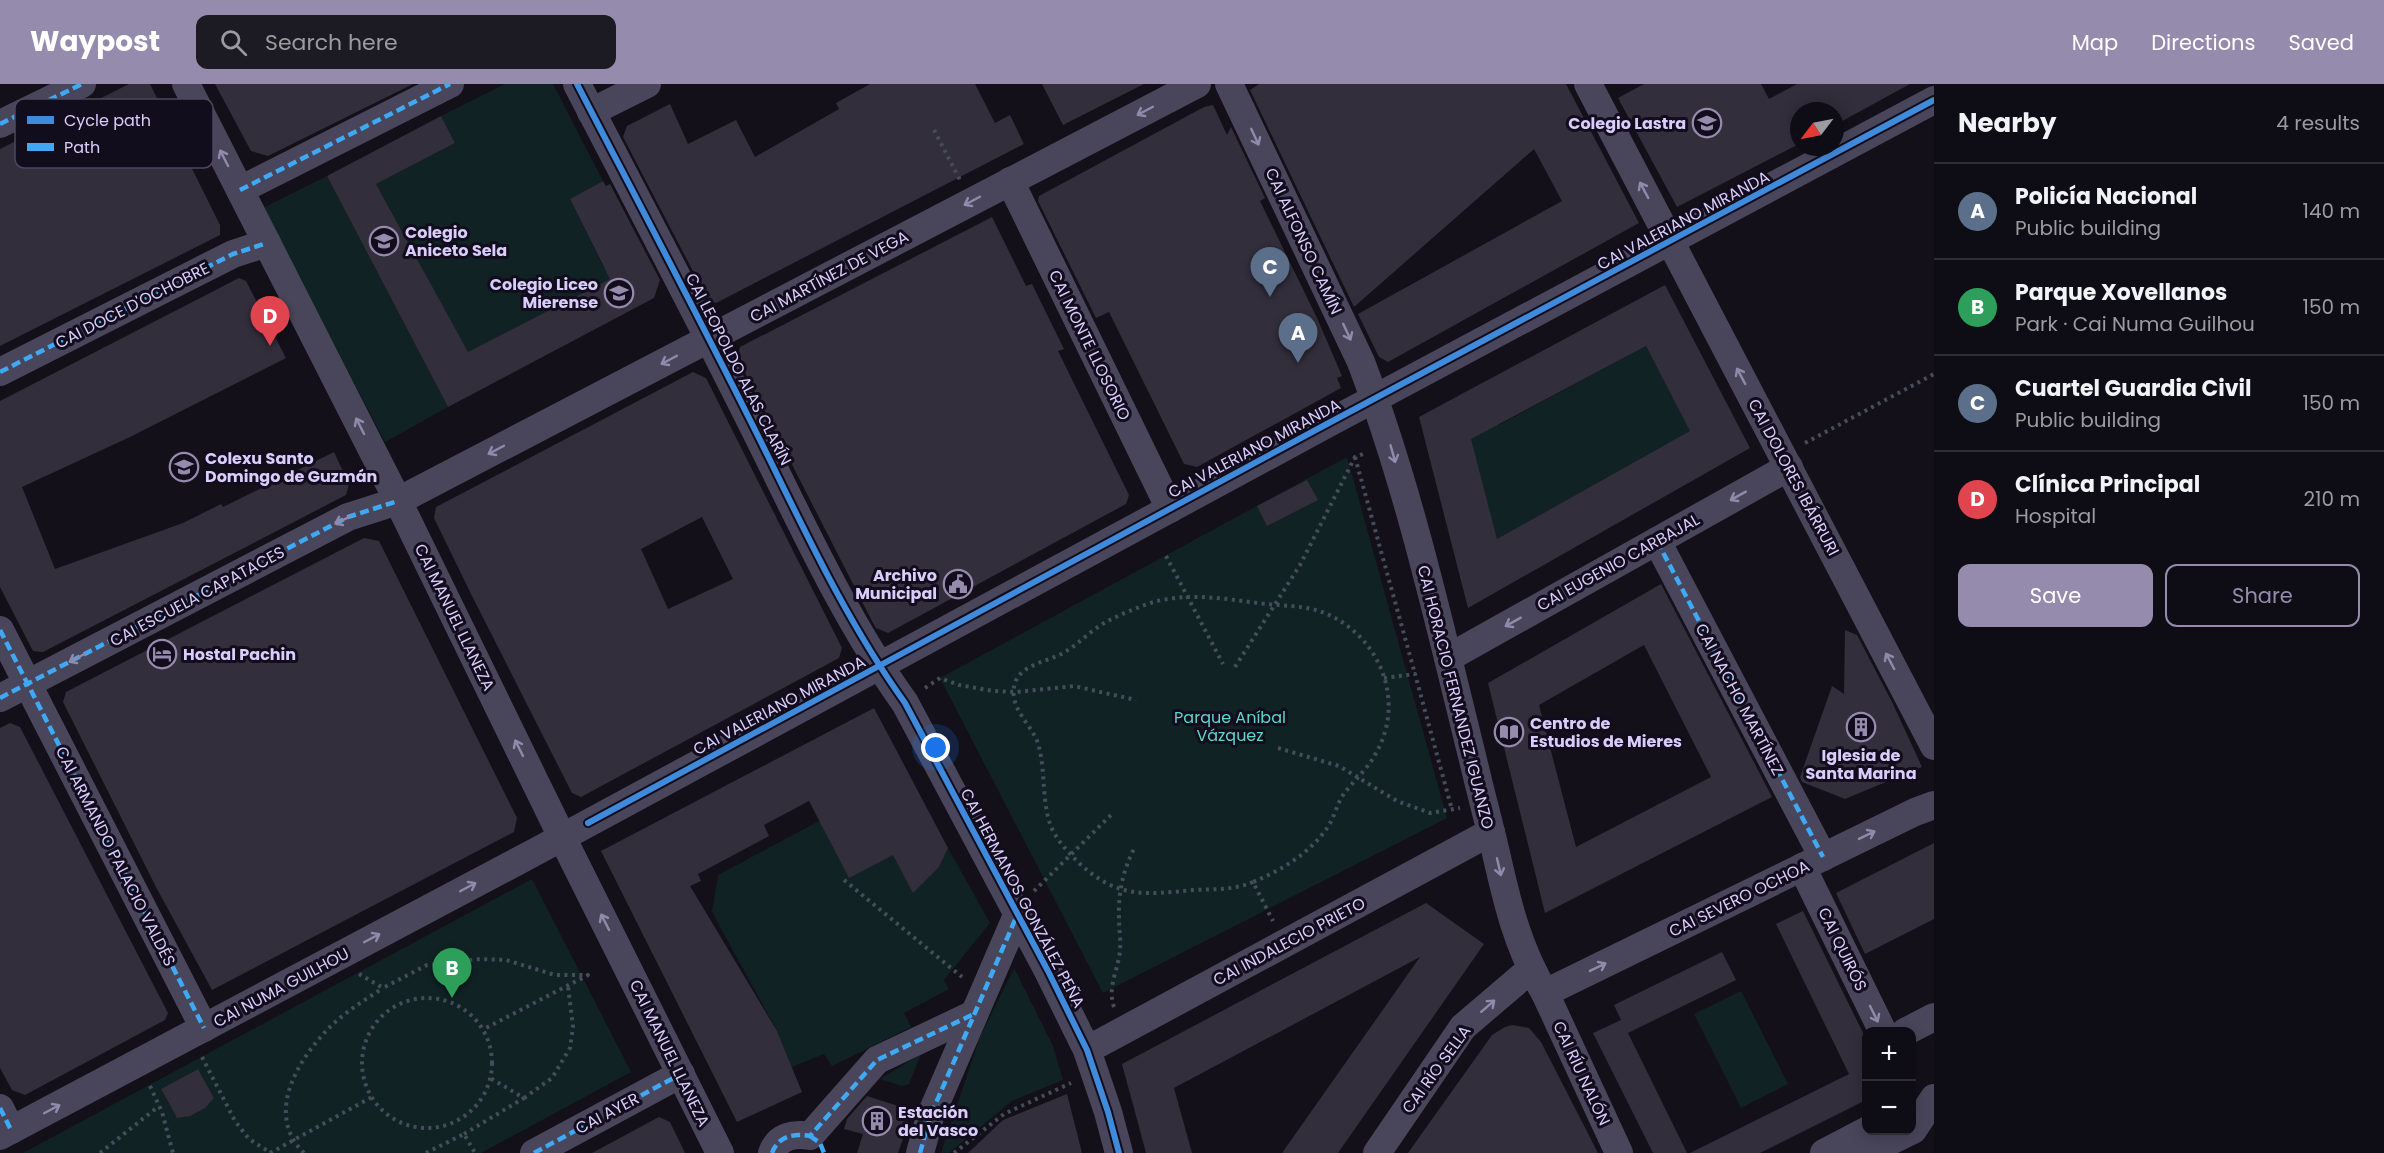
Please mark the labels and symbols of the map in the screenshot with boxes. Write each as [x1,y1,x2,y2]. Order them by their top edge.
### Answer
legend [15,99,213,168]
north arrow [1790,102,1844,156]
one-way arrow [1137,105,1154,117]
school or university icon: Colegio Lastra [1691,107,1723,139]
text: Cycle path [64,109,151,132]
place label: Colegio Lastra [1568,112,1686,135]
one-way arrow [1249,127,1261,145]
text: Path [64,136,100,159]
one-way arrow [217,150,229,168]
street label: CAI ALFONSO CAMÍN [1262,165,1346,317]
street label: CAI VALERIANO MIRANDA [1593,165,1774,276]
one-way arrow [1637,181,1649,199]
one-way arrow [963,196,981,208]
place label: Colegio Aniceto Sela [405,221,507,262]
school or university icon: Colegio Aniceto Sela [368,225,400,257]
street label: CAI MARTÍNEZ DE VEGA [746,225,913,328]
pin: C [1250,248,1290,297]
street label: CAI DOCE D'OCHOBRE [51,257,213,354]
street label: CAI MONTE LLOSORIO [1043,266,1136,424]
street label: CAI LEOPOLDO ALAS CLARÍN [680,269,797,469]
place label: Colegio Liceo Mierense [490,273,598,314]
school or university icon: Colegio Liceo Mierense [603,277,635,309]
pin: D [250,296,290,346]
pin: A [1278,314,1318,363]
one-way arrow [1341,323,1353,341]
one-way arrow [661,354,678,366]
one-way arrow [1735,368,1747,386]
street label: CAI VALERIANO MIRANDA [1164,393,1345,504]
street label: CAI DOLORES IBÁRRURI [1742,395,1845,560]
one-way arrow [353,417,365,435]
one-way arrow [488,444,505,456]
one-way arrow [1387,444,1399,463]
place label: Colexu Santo Domingo de Guzmán [205,447,377,488]
school or university icon: Colexu Santo Domingo de Guzmán [168,451,200,483]
one-way arrow [1730,490,1747,502]
street label: CAI EUGENIO CARBAJAL [1533,508,1704,617]
one-way arrow [334,514,352,526]
street label: CAI MANUEL LLANEZA [409,540,500,695]
street label: CAI ESCUELA CAPATACES [106,541,289,652]
street label: CAI HORACIO FERNANDEZ IGUANZO [1412,563,1499,831]
place label: Archivo Municipal [855,564,937,605]
public building icon: Archivo Municipal [942,568,974,600]
one-way arrow [1504,617,1522,628]
street label: CAI NACHO MARTÍNEZ [1690,619,1789,779]
hotel icon: Hostal Pachin [146,638,178,670]
place label: Hostal Pachin [183,643,296,666]
street label: CAI VALERIANO MIRANDA [689,650,870,761]
one-way arrow [1884,652,1895,670]
one-way arrow [68,653,86,665]
park label: Parque Aníbal Vázquez [1174,706,1286,747]
building icon: Iglesia de Santa Marina [1845,711,1877,743]
place label: Centro de Estudios de Mieres [1530,712,1682,753]
library icon: Centro de Estudios de Mieres [1493,716,1525,748]
your location [921,733,950,762]
one-way arrow [513,740,524,758]
street label: CAI ARMANDO PALACIO VALDÉS [50,742,181,970]
place label: Iglesia de Santa Marina [1805,744,1917,785]
street label: CAI HERMANOS GONZÁLEZ PEÑA [955,784,1090,1012]
one-way arrow [1858,829,1876,841]
street label: CAI SEVERO OCHOA [1665,854,1814,943]
one-way arrow [1494,857,1505,876]
one-way arrow [459,881,476,893]
street label: CAI INDALECIO PRIETO [1209,892,1369,991]
street label: CAI QUIRÓS [1812,904,1873,995]
one-way arrow [599,914,611,931]
one-way arrow [363,932,381,943]
street label: CAI NUMA GUILHOU [209,942,353,1033]
pin: B [432,948,472,998]
one-way arrow [1588,961,1606,973]
street label: CAI MANUEL LLANEZA [624,976,715,1131]
one-way arrow [1480,999,1495,1013]
one-way arrow [1869,1004,1881,1022]
street label: CAI RÍU NALÓN [1547,1017,1616,1129]
street label: CAI RÍO SELLA [1397,1020,1476,1118]
street label: CAI AYER [571,1087,643,1140]
place label: Estación del Vasco [898,1101,978,1142]
one-way arrow [42,1103,60,1114]
building icon: Estación del Vasco [861,1105,893,1137]

